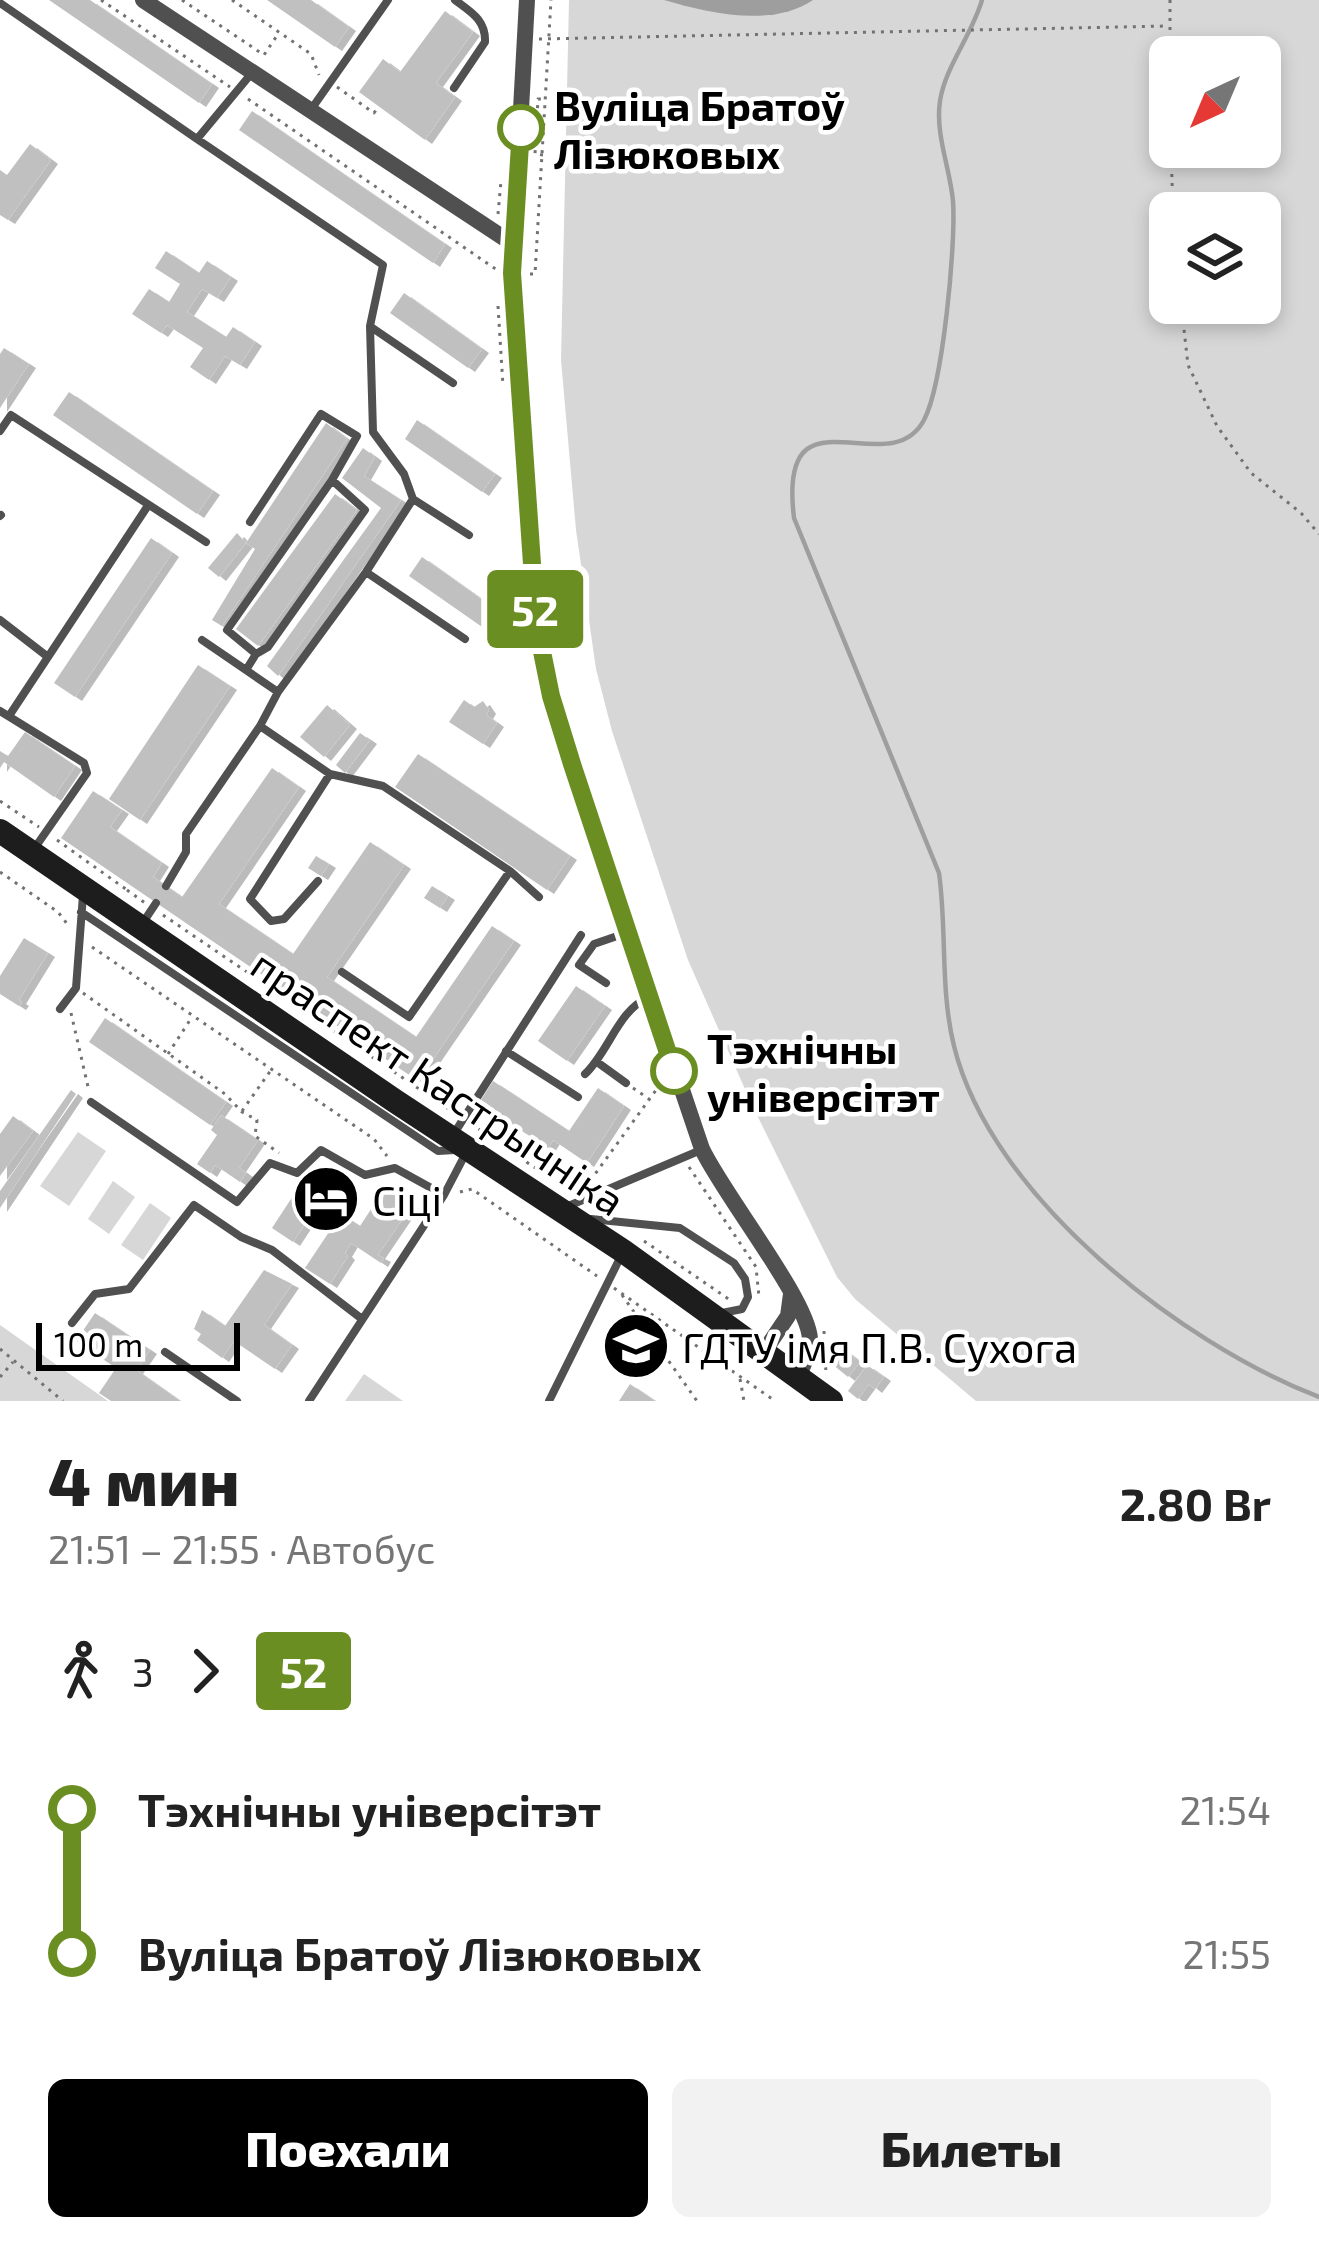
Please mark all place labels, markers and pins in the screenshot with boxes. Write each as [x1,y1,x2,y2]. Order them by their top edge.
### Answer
place label: Вуліца Братоў Лізюковых [554,79,845,177]
marker: Вуліца Братоў Лізюковых [499,106,543,150]
place label: Тэхнічны універсітэт [707,1022,940,1121]
marker: Тэхнічны універсітэт [652,1049,696,1093]
hotel icon: Сіці [291,1164,361,1234]
place label: Сіці [372,1174,442,1224]
school or university icon: ГДТУ імя П.В. Сухога [601,1311,671,1381]
place label: ГДТУ імя П.В. Сухога [682,1321,1077,1372]

